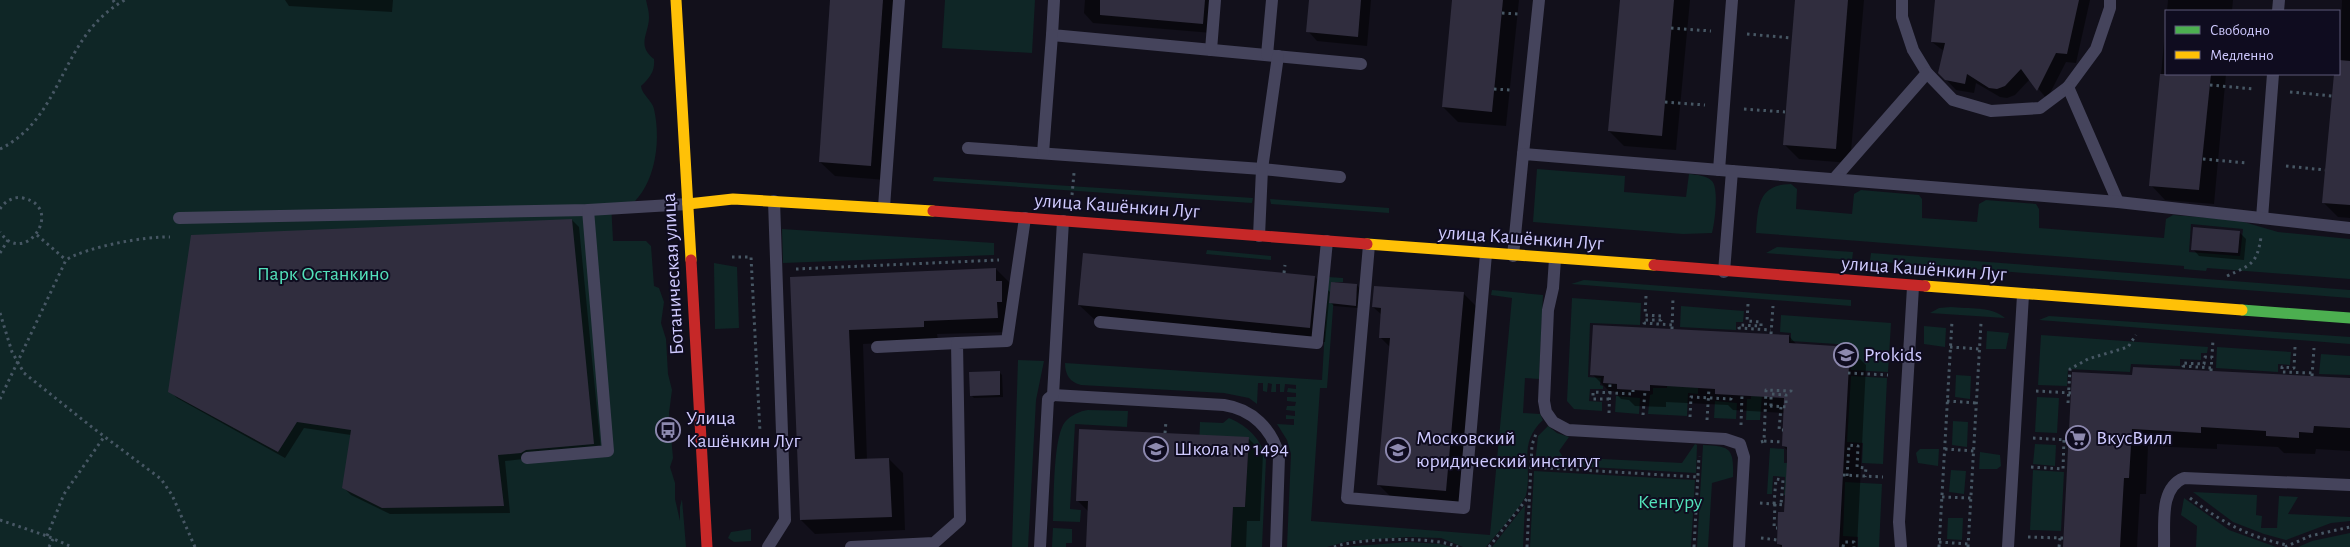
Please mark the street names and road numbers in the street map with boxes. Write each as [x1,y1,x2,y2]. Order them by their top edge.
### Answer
street label: улица Кашёнкин Луг [1033,190,1200,222]
street label: Ботаническая улица [659,192,687,356]
street label: улица Кашёнкин Луг [1437,222,1604,254]
street label: улица Кашёнкин Луг [1840,253,2007,285]

